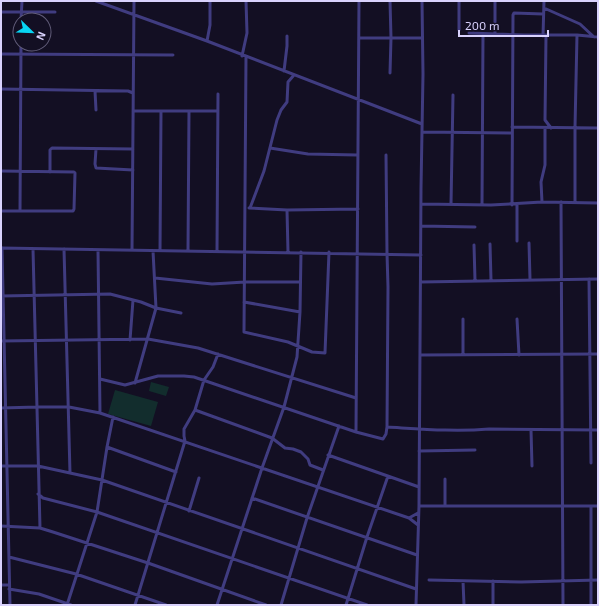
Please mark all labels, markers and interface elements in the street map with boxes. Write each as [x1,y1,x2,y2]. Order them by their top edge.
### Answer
north arrow [12,12,52,52]
scale bar [459,12,548,38]
text: 200 m [465,18,499,32]
text: N [34,30,49,42]

